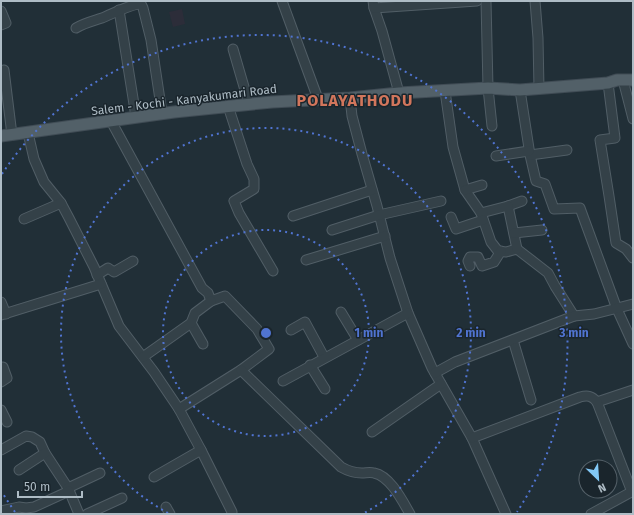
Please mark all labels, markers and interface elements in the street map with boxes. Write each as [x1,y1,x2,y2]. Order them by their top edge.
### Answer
street label: Salem - Kochi - Kanyakumari Road [90,82,278,118]
district label: POLAYATHODU [297,91,413,110]
centre of rings [259,326,273,340]
text: 1 min [355,326,383,340]
text: 2 min [456,326,486,340]
text: 3 min [558,326,589,340]
north arrow [578,459,618,499]
scale bar [18,473,82,499]
text: 50 m [24,480,50,494]
text: N [596,480,608,495]

